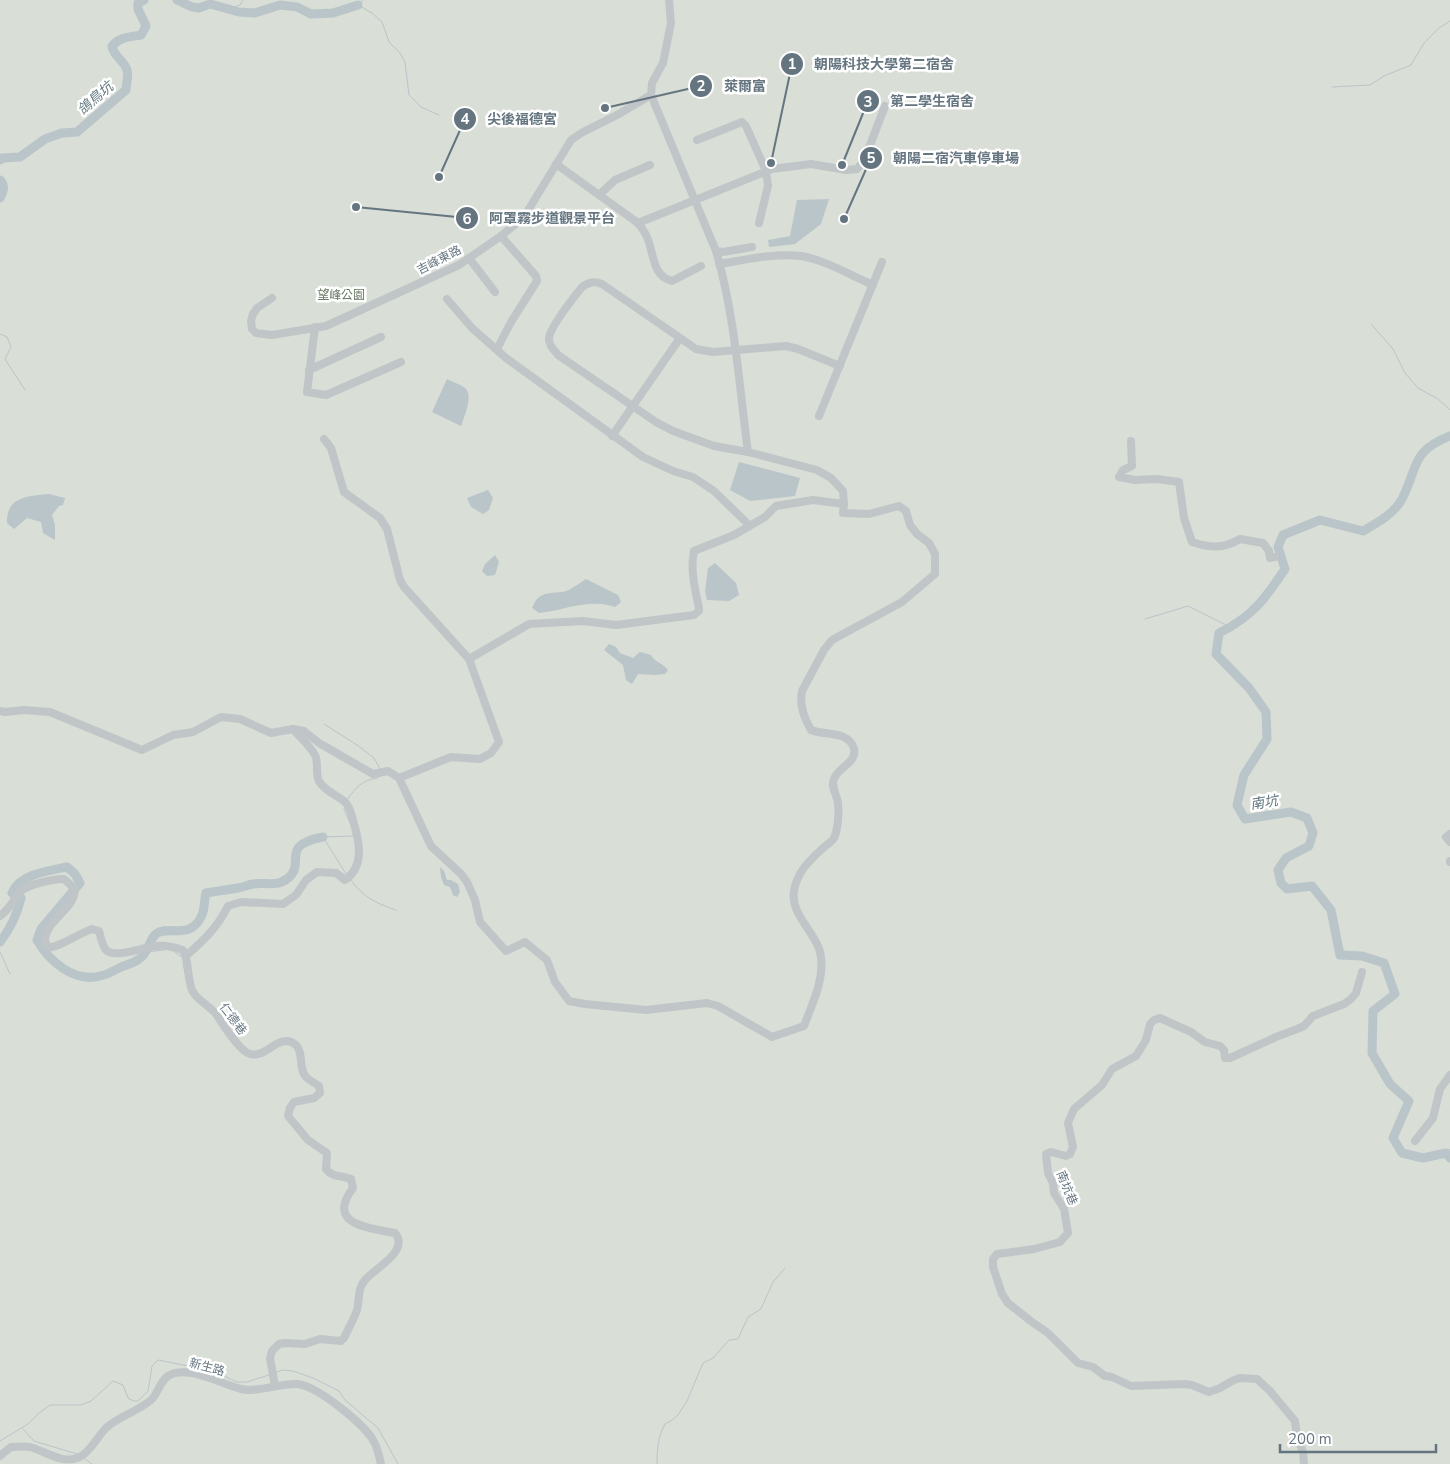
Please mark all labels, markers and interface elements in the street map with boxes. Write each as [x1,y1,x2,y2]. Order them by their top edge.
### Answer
callout: 朝陽科技大學第二宿舍 [779,49,964,78]
text: 1 [787,54,797,74]
text: 朝陽科技大學第二宿舍 [814,55,954,74]
callout: 萊爾富 [689,71,776,100]
water label: 鴿鳥坑 [73,76,119,119]
text: 2 [696,76,706,96]
text: 萊爾富 [724,77,766,96]
callout: 第二學生宿舍 [855,87,984,116]
text: 3 [863,92,873,112]
text: 第二學生宿舍 [890,92,974,111]
callout: 尖後福德宮 [452,105,567,134]
text: 4 [460,109,470,129]
text: 尖後福德宮 [487,110,557,129]
callout: 朝陽二宿汽車停車場 [858,143,1029,172]
text: 5 [866,148,876,168]
text: 朝陽二宿汽車停車場 [893,149,1019,168]
callout: 阿罩霧步道觀景平台 [454,204,625,233]
text: 6 [462,209,472,229]
text: 阿罩霧步道觀景平台 [489,209,615,228]
street label: 吉峰東路 [414,242,464,278]
park label: 望峰公園 [317,287,365,303]
water label: 南坑 [1249,791,1281,814]
street label: 仁德巷 [216,1000,250,1038]
street label: 南坑巷 [1053,1168,1081,1208]
street label: 新生路 [188,1355,226,1379]
scale bar [1280,1422,1436,1454]
text: 200 m [1288,1429,1332,1449]

